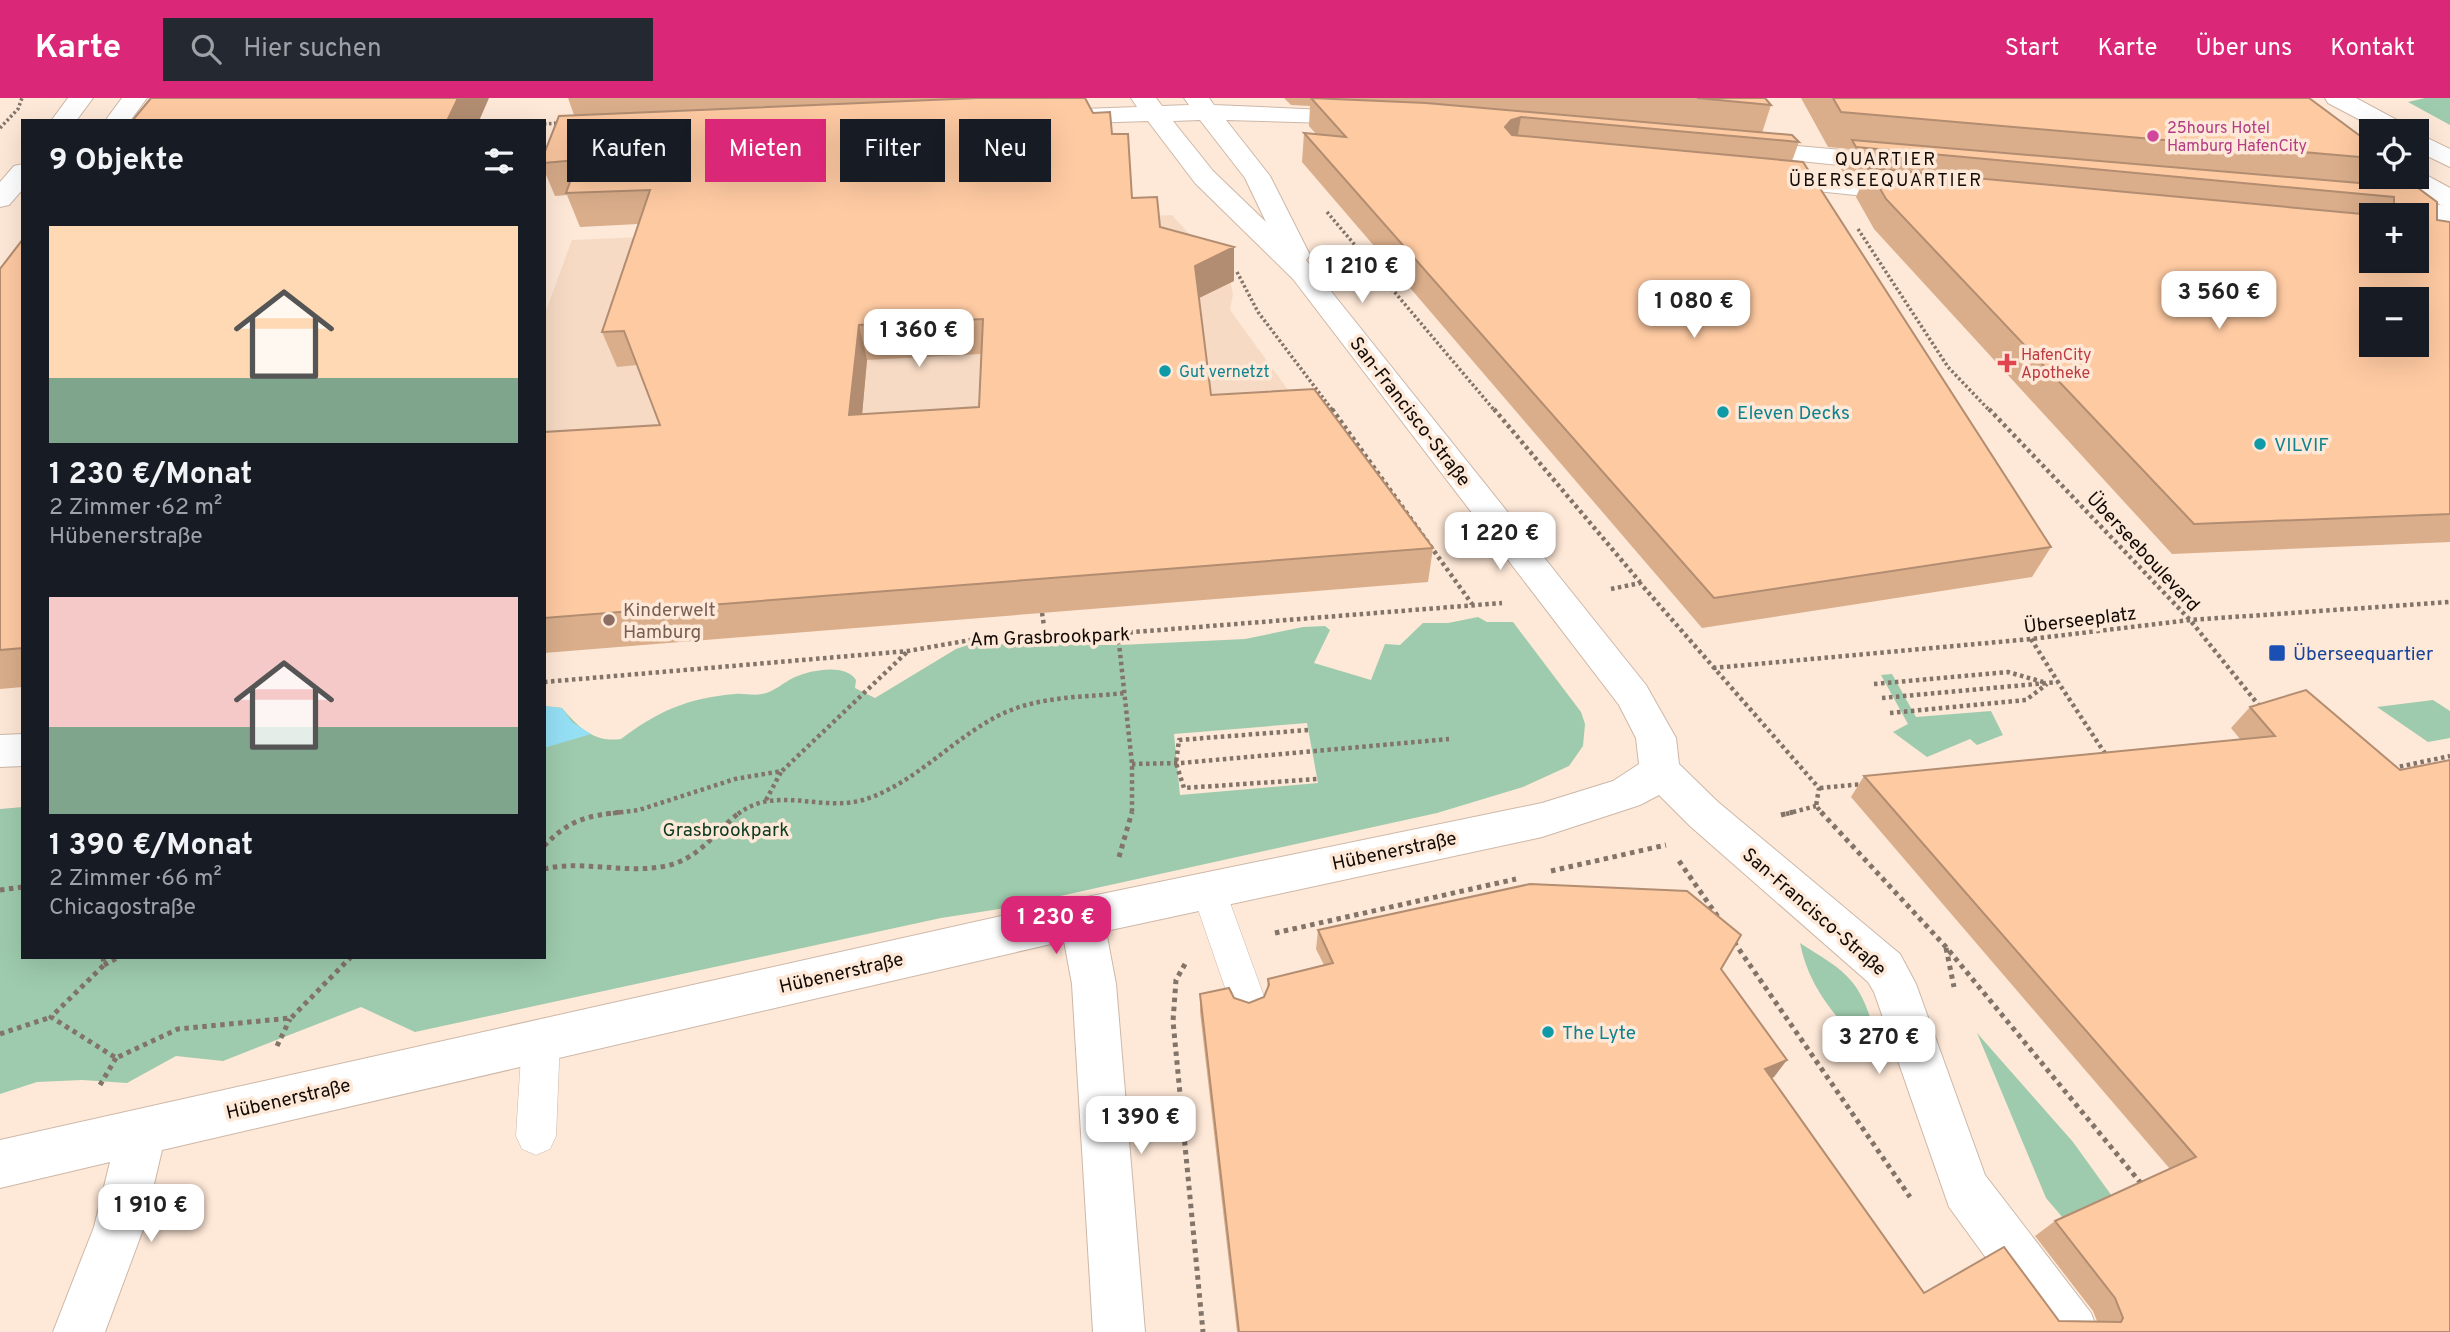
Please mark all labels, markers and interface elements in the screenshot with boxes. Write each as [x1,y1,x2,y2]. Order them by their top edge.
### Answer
search box [163,18,653,81]
text: Karte [35,28,121,70]
icon: search [187,30,225,68]
text: Hier suchen [243,33,382,66]
text: Start [2005,34,2059,64]
text: Karte [2097,34,2157,64]
text: Über uns [2195,34,2292,64]
text: Kontakt [2330,34,2415,64]
chip: Kaufen [567,119,691,182]
chip: Mieten [705,119,826,182]
chip: Filter [840,119,945,182]
chip: Neu [959,119,1051,182]
place label: 25hours Hotel Hamburg HafenCity [2167,119,2307,157]
map controls [2359,119,2429,357]
button: locate [2359,119,2429,189]
marker: 25hours Hotel Hamburg HafenCity [2145,128,2161,144]
icon: filters [480,142,518,180]
text: 9 Objekte [49,143,184,180]
district label: QUARTIER ÜBERSEEQUARTIER [1789,149,1983,193]
button: + [2359,203,2429,273]
pin: 1 210 € [1297,246,1427,305]
text: 1 210 € [1325,253,1399,282]
icon: home [221,271,347,397]
pin: 3 560 € [2154,272,2284,331]
text: 3 560 € [2177,279,2261,308]
pin: 1 080 € [1629,280,1759,340]
button: − [2359,287,2429,357]
text: 1 080 € [1654,288,1734,317]
pin: 1 360 € [854,310,984,369]
text: 1 360 € [880,317,958,346]
street label: San-Francisco-Straße [1344,333,1475,492]
place label: HafenCity Apotheke [2021,346,2091,384]
marker: HafenCity Apotheke [1999,355,2015,371]
marker: Gut vernetzt [1157,363,1173,379]
place label: Gut vernetzt [1179,363,1270,383]
place label: Eleven Decks [1737,402,1850,426]
marker: Eleven Decks [1715,404,1731,420]
place label: VILVIF [2274,434,2329,458]
marker: VILVIF [2252,436,2268,452]
text: 1 230 €/Monat [49,457,252,494]
street label: Überseeboulevard [2081,487,2205,617]
text: 2 Zimmer · 62 m² [49,494,222,523]
pin: 1 220 € [1435,512,1565,572]
text: 1 220 € [1461,520,1539,549]
text: Hübenerstraße [49,523,203,552]
place label: Kinderwelt Hamburg [623,599,716,645]
street label: Überseeplatz [2022,601,2138,640]
marker: Kinderwelt Hamburg [601,612,617,628]
street label: Am Grasbrookpark [970,623,1131,653]
icon: home [221,642,347,768]
place label: Überseequartier [2293,642,2434,667]
marker: Überseequartier [2267,643,2287,663]
park label: Grasbrookpark [663,819,789,843]
street label: Hübenerstraße [1330,827,1459,877]
text: 1 390 €/Monat [49,828,253,865]
street label: San-Francisco-Straße [1737,843,1891,982]
text: 2 Zimmer · 66 m² [49,865,222,894]
text: Chicagostraße [49,894,196,923]
pin: 1 230 € [991,896,1121,956]
text: 1 230 € [1017,904,1095,933]
street label: Hübenerstraße [777,948,906,1000]
pin: 3 270 € [1814,1016,1944,1076]
place label: The Lyte [1562,1022,1636,1046]
marker: The Lyte [1540,1024,1556,1040]
text: 3 270 € [1838,1024,1920,1053]
street label: Hübenerstraße [224,1074,353,1126]
pin: 1 390 € [1076,1096,1206,1156]
text: 1 390 € [1102,1104,1180,1133]
pin: 1 910 € [86,1184,216,1244]
text: 1 910 € [114,1192,188,1221]

